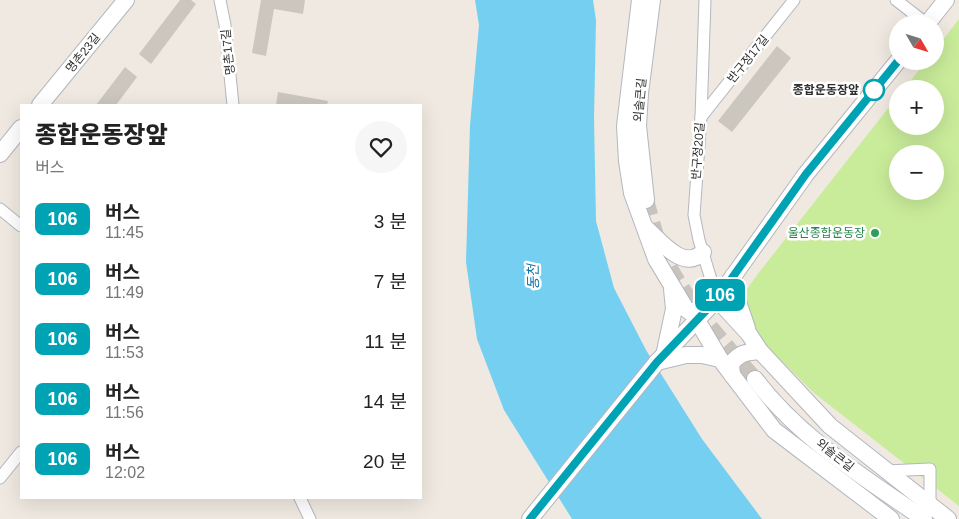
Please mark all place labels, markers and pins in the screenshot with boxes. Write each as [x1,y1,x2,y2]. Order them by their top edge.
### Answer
marker: 종합운동장앞 [863,79,885,101]
place label: 종합운동장앞 [793,83,859,97]
place label: 울산종합운동장 [788,226,865,240]
marker: 울산종합운동장 [869,227,881,239]

